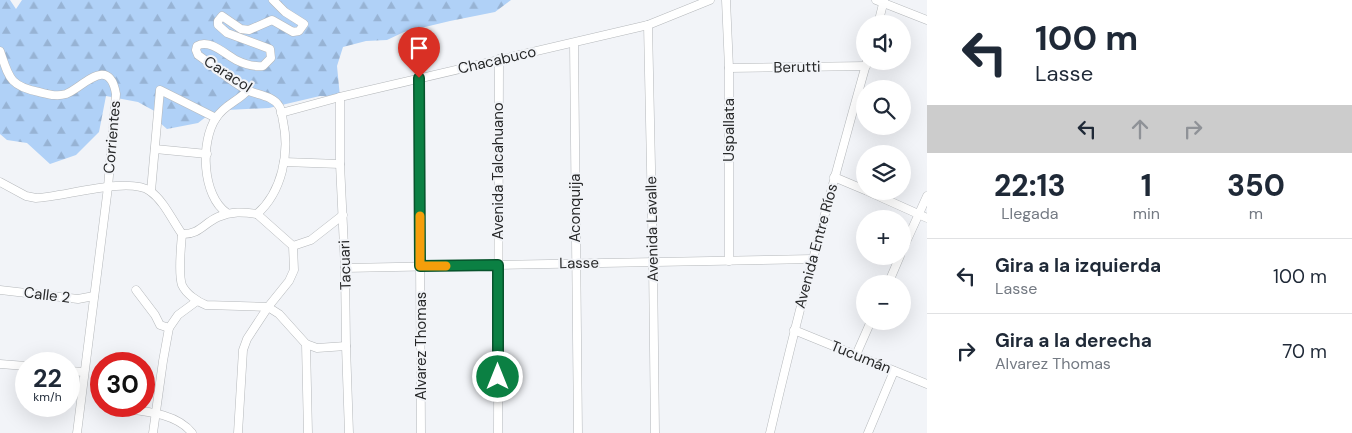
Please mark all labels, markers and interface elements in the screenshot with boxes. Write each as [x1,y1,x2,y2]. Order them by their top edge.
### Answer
map controls [856,15,911,330]
button: sound [856,15,911,70]
text: 100 m [1035,15,1138,61]
icon: left [952,20,1017,85]
pin [398,27,440,78]
icon: arrive [405,34,433,62]
street label: Chacabuco [456,41,538,79]
street label: Caracol [200,51,256,97]
street label: Berutti [773,57,821,77]
text: Lasse [1035,59,1093,88]
button: search [856,80,911,135]
street label: Uspallata [719,98,739,162]
street label: Corrientes [99,100,125,174]
street label: Avenida Talcahuano [488,102,508,240]
icon: left [1073,115,1101,143]
icon: ahead [1126,115,1154,143]
icon: right [1179,115,1207,143]
button: layers [856,145,911,200]
text: 22:13 [994,166,1066,205]
text: 1 [1141,166,1152,205]
text: 350 [1227,166,1285,205]
street label: Aconquija [565,173,585,243]
street label: Avenida Lavalle [641,176,663,282]
street label: Avenida Entre Ríos [790,181,842,311]
text: Llegada [1001,203,1059,224]
text: min [1133,203,1160,224]
text: m [1249,203,1263,224]
button: + [856,210,911,265]
street label: Tacuari [334,240,356,290]
street label: Lasse [559,253,599,273]
text: Gira a la izquierda [995,253,1161,278]
icon: left [952,262,980,290]
text: 100 m [1273,264,1327,289]
button: − [856,275,911,330]
text: Lasse [995,278,1037,299]
street label: Calle 2 [23,282,71,308]
street label: Alvarez Thomas [411,292,431,400]
text: Gira a la derecha [995,328,1152,353]
street label: Tucumán [828,336,894,378]
icon: right [952,337,980,365]
text: 70 m [1282,339,1327,364]
position arrow [471,350,523,402]
speed limit sign: 30 [90,352,155,417]
text: Alvarez Thomas [995,353,1111,374]
text: 22 [33,362,62,395]
text: km/h [33,389,62,405]

